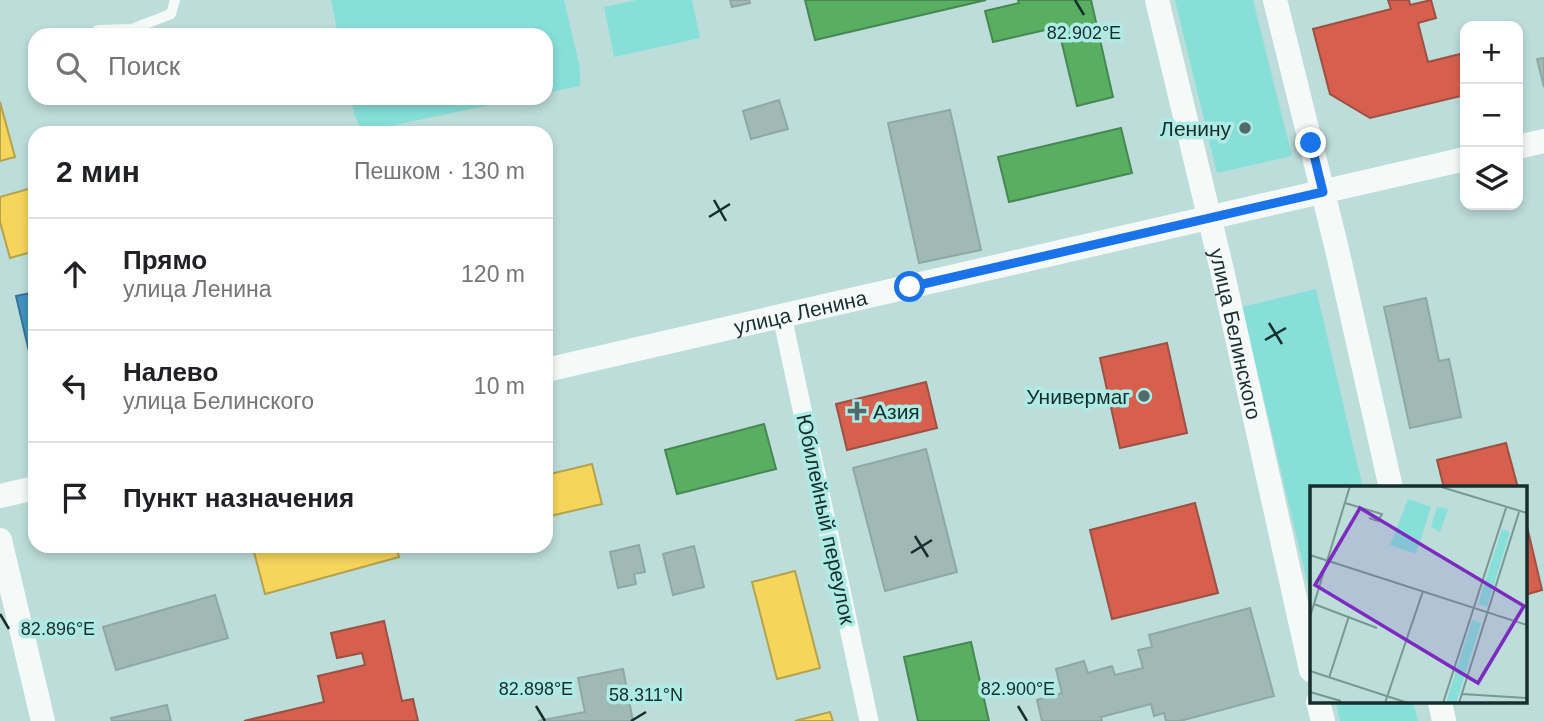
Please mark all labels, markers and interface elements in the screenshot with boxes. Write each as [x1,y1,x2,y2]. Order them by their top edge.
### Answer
map controls [1460,21,1523,210]
button: + [1460,21,1523,84]
text: 82.902°E [1047,23,1121,43]
search box [28,28,553,105]
icon: search [52,48,90,86]
text: Поиск [108,51,180,81]
button: − [1460,84,1523,147]
place label: Ленину [1160,117,1231,140]
marker: Ленину [1237,120,1253,136]
route end [1295,127,1326,158]
button: layers [1460,147,1523,210]
text: 2 мин [56,155,140,188]
text: Пешком · 130 m [354,158,525,184]
text: Прямо [123,245,207,275]
street label: улица Белинского [1206,246,1266,421]
icon: ahead [56,255,94,293]
text: 120 m [461,261,525,287]
route start [894,271,925,302]
text: улица Ленина [123,276,272,302]
street label: улица Ленина [732,285,869,338]
text: Налево [123,357,218,387]
icon: left [56,367,94,405]
text: 10 m [474,373,525,399]
place label: Универмаг [1026,385,1130,408]
text: улица Белинского [123,388,314,414]
marker: Универмаг [1136,388,1152,404]
place label: Азия [873,400,920,423]
marker: Азия [847,401,867,421]
street label: Юбилейный переулок [792,412,860,627]
icon: arrive [56,479,94,517]
text: Пункт назначения [123,483,354,513]
inset map [1310,486,1526,704]
text: 82.896°E [21,619,95,639]
text: 82.898°E [499,679,573,699]
text: 82.900°E [981,679,1055,699]
text: 58.311°N [609,685,683,705]

